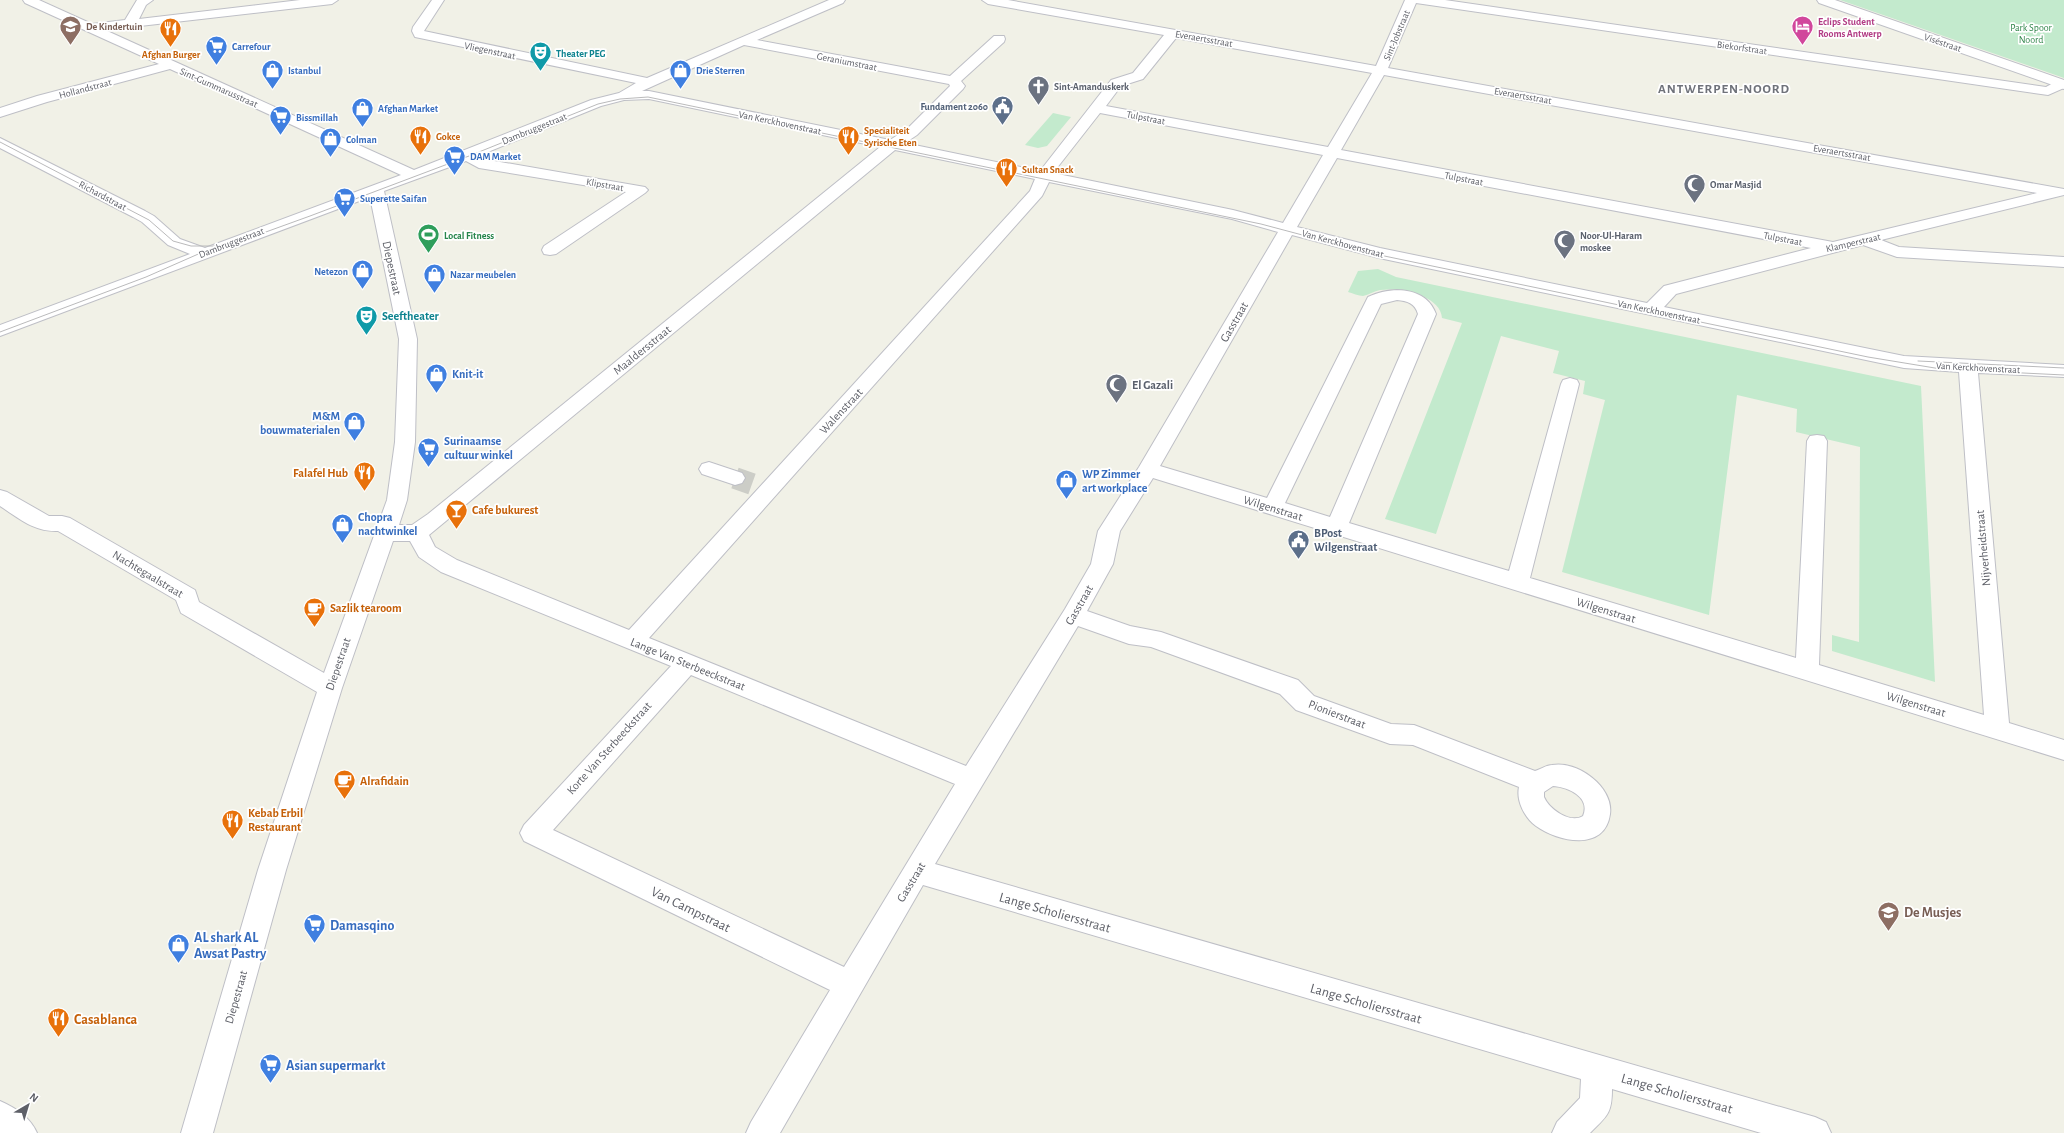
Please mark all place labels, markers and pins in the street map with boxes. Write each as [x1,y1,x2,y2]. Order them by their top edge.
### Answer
school or university icon: De Kindertuin [58,13,84,46]
hotel icon: Eclips Student Rooms Antwerp [1789,14,1815,47]
restaurant icon: Afghan Burger [158,15,184,48]
place label: Eclips Student Rooms Antwerp [1818,17,1882,39]
place label: De Kindertuin [86,22,142,32]
supermarket icon: Carrefour [204,33,230,66]
theatre icon: Theater PEG [527,40,553,73]
place label: Carrefour [232,42,271,52]
place label: Theater PEG [556,49,605,59]
place label: Afghan Burger [142,50,201,60]
shop icon: Istanbul [259,57,285,90]
shop icon: Drie Sterren [668,57,694,90]
place label: Istanbul [288,66,321,76]
place label: Drie Sterren [696,66,745,76]
church icon: Sint-Amanduskerk [1025,73,1051,106]
place label: Sint-Amanduskerk [1054,82,1129,92]
public building icon: Fundament 2060 [990,93,1016,126]
shop icon: Afghan Market [349,95,375,128]
place label: Fundament 2060 [920,102,988,112]
supermarket icon: Bissmillah [268,104,294,137]
place label: Afghan Market [378,104,439,114]
place label: Bissmillah [296,113,338,123]
restaurant icon: Gokce [407,123,433,156]
restaurant icon: Specialiteit Syrische Eten [836,123,862,156]
shop icon: Colman [317,126,343,159]
place label: Specialiteit Syrische Eten [864,126,917,148]
place label: Gokce [436,132,460,142]
place label: Colman [346,135,377,145]
supermarket icon: DAM Market [442,143,468,176]
place label: DAM Market [470,152,521,162]
restaurant icon: Sultan Snack [994,156,1020,189]
place label: Sultan Snack [1022,165,1074,175]
mosque icon: Omar Masjid [1681,171,1707,204]
place label: Omar Masjid [1710,180,1762,190]
supermarket icon: Superette Saifan [331,185,357,218]
place label: Superette Saifan [360,194,427,204]
sports icon: Local Fitness [415,222,441,255]
mosque icon: Noor-Ul-Haram moskee [1551,228,1577,261]
place label: Local Fitness [444,231,494,241]
place label: Noor-Ul-Haram moskee [1580,231,1642,253]
shop icon: Netezon [350,258,376,291]
shop icon: Nazar meubelen [422,261,448,294]
place label: Netezon [314,267,348,277]
place label: Nazar meubelen [450,270,516,280]
theatre icon: Seeftheater [354,303,380,336]
place label: Seeftheater [382,310,440,322]
shop icon: Knit-it [424,361,450,394]
place label: Knit-it [452,368,483,380]
mosque icon: El Gazali [1103,372,1129,405]
place label: El Gazali [1132,379,1173,391]
place label: M&M bouwmaterialen [260,410,340,436]
shop icon: M&M bouwmaterialen [342,410,368,443]
supermarket icon: Surinaamse cultuur winkel [415,435,441,468]
place label: Surinaamse cultuur winkel [444,435,513,461]
restaurant icon: Falafel Hub [351,460,377,493]
place label: Falafel Hub [293,467,348,479]
shop icon: WP Zimmer art workplace [1054,468,1080,501]
place label: WP Zimmer art workplace [1082,468,1148,494]
bar icon: Cafe bukurest [443,497,469,530]
place label: Cafe bukurest [472,504,538,516]
shop icon: Chopra nachtwinkel [330,511,356,544]
place label: Chopra nachtwinkel [358,511,418,537]
public building icon: BPost Wilgenstraat [1286,527,1312,560]
place label: BPost Wilgenstraat [1314,527,1377,553]
cafe icon: Sazlik tearoom [302,595,328,628]
place label: Sazlik tearoom [330,602,402,614]
cafe icon: Alrafidain [332,768,358,801]
place label: Alrafidain [360,775,409,787]
restaurant icon: Kebab Erbil Restaurant [220,807,246,840]
place label: Kebab Erbil Restaurant [248,807,303,833]
school or university icon: De Musjes [1876,899,1902,932]
place label: De Musjes [1904,906,1961,920]
supermarket icon: Damasqino [302,912,328,945]
place label: Damasqino [330,919,394,933]
place label: AL shark AL Awsat Pastry [194,931,267,961]
shop icon: AL shark AL Awsat Pastry [165,932,191,965]
restaurant icon: Casablanca [45,1006,71,1039]
place label: Casablanca [74,1013,137,1027]
supermarket icon: Asian supermarkt [258,1052,284,1085]
place label: Asian supermarkt [286,1059,386,1073]

